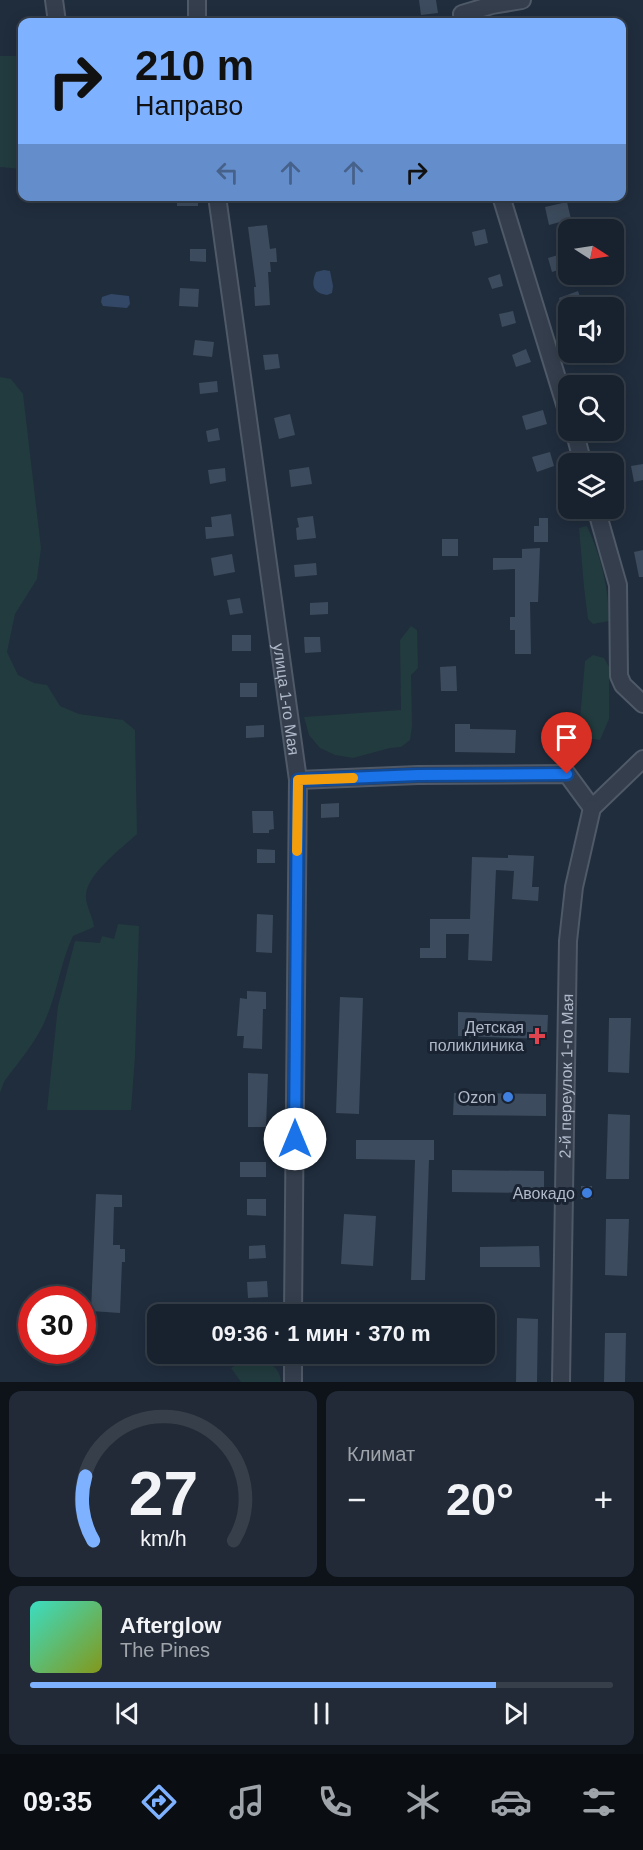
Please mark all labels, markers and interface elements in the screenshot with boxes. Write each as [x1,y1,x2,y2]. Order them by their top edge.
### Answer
icon: right [36,42,114,120]
text: 210 m [135,42,254,89]
text: Направо [135,91,243,121]
icon: left [211,156,244,189]
icon: ahead [274,156,307,189]
icon: ahead [337,156,370,189]
icon: right [400,156,433,189]
north arrow [558,219,624,285]
map controls [558,219,624,519]
button: sound [558,297,624,363]
button: search [558,375,624,441]
button: layers [558,453,624,519]
street label: улица 1-го Мая [271,642,303,756]
pin [541,712,592,774]
icon: arrive [550,721,583,754]
street label: 2-й переулок 1-го Мая [556,994,576,1158]
place label: Детская поликлиника [429,1019,524,1054]
marker: Детская поликлиника [528,1027,546,1045]
place label: Ozon [458,1089,496,1106]
marker: Ozon [501,1090,515,1104]
position arrow [263,1107,327,1171]
place label: Авокадо [513,1185,575,1202]
marker: Авокадо [580,1186,594,1200]
speed limit sign: 30 [18,1286,96,1364]
text: 09:36 · 1 мин · 370 m [211,1321,431,1346]
text: Климат [347,1443,415,1465]
text: 27 [128,1459,198,1528]
text: 20° [446,1474,514,1525]
text: − [347,1481,366,1518]
text: + [594,1481,613,1518]
text: km/h [140,1527,186,1551]
text: Afterglow [120,1613,221,1638]
text: The Pines [120,1639,210,1661]
icon: previous [111,1697,144,1730]
icon: pause [305,1697,338,1730]
icon: next [499,1697,532,1730]
icon: directions [138,1781,180,1823]
icon: music [226,1781,268,1823]
icon: phone [314,1781,356,1823]
icon: climate [402,1781,444,1823]
icon: car [490,1781,532,1823]
icon: filters [578,1781,620,1823]
text: 09:35 [23,1787,92,1817]

